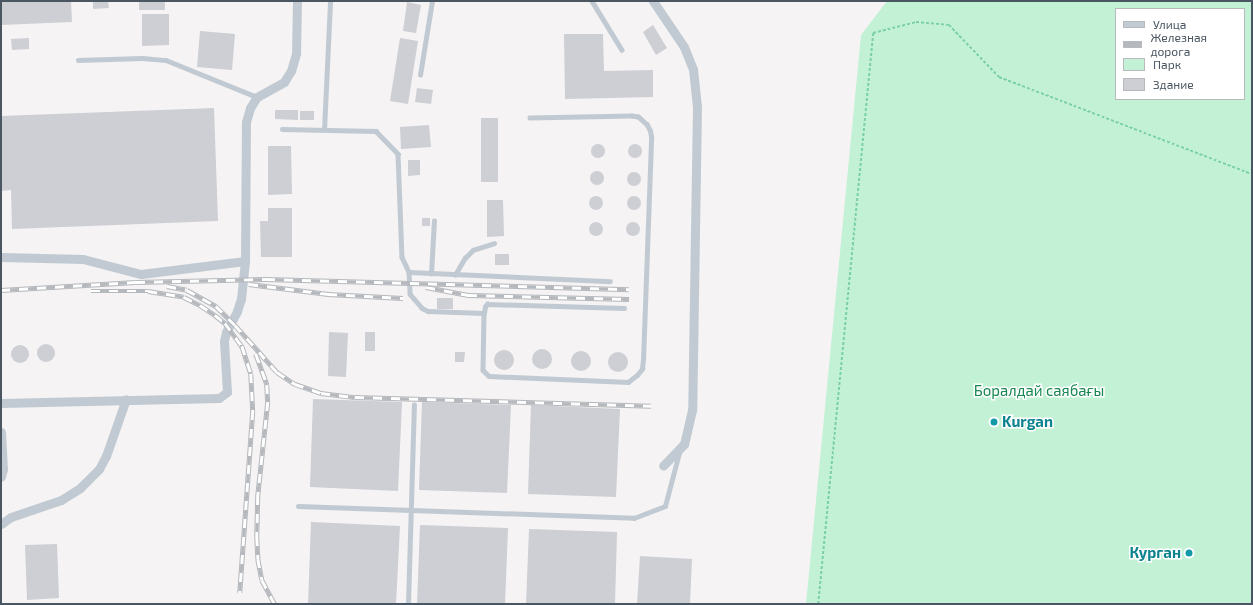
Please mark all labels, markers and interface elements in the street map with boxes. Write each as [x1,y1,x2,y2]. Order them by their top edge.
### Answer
legend [1115,8,1245,100]
text: Улица [1153,17,1186,31]
text: Железная дорога [1150,30,1207,58]
text: Парк [1153,57,1181,71]
text: Здание [1153,77,1194,91]
park label: Боралдай саябағы [974,382,1104,400]
place label: Kurgan [1002,413,1053,431]
marker: Kurgan [989,417,999,427]
place label: Курган [1129,544,1181,562]
marker: Курган [1184,548,1194,558]

